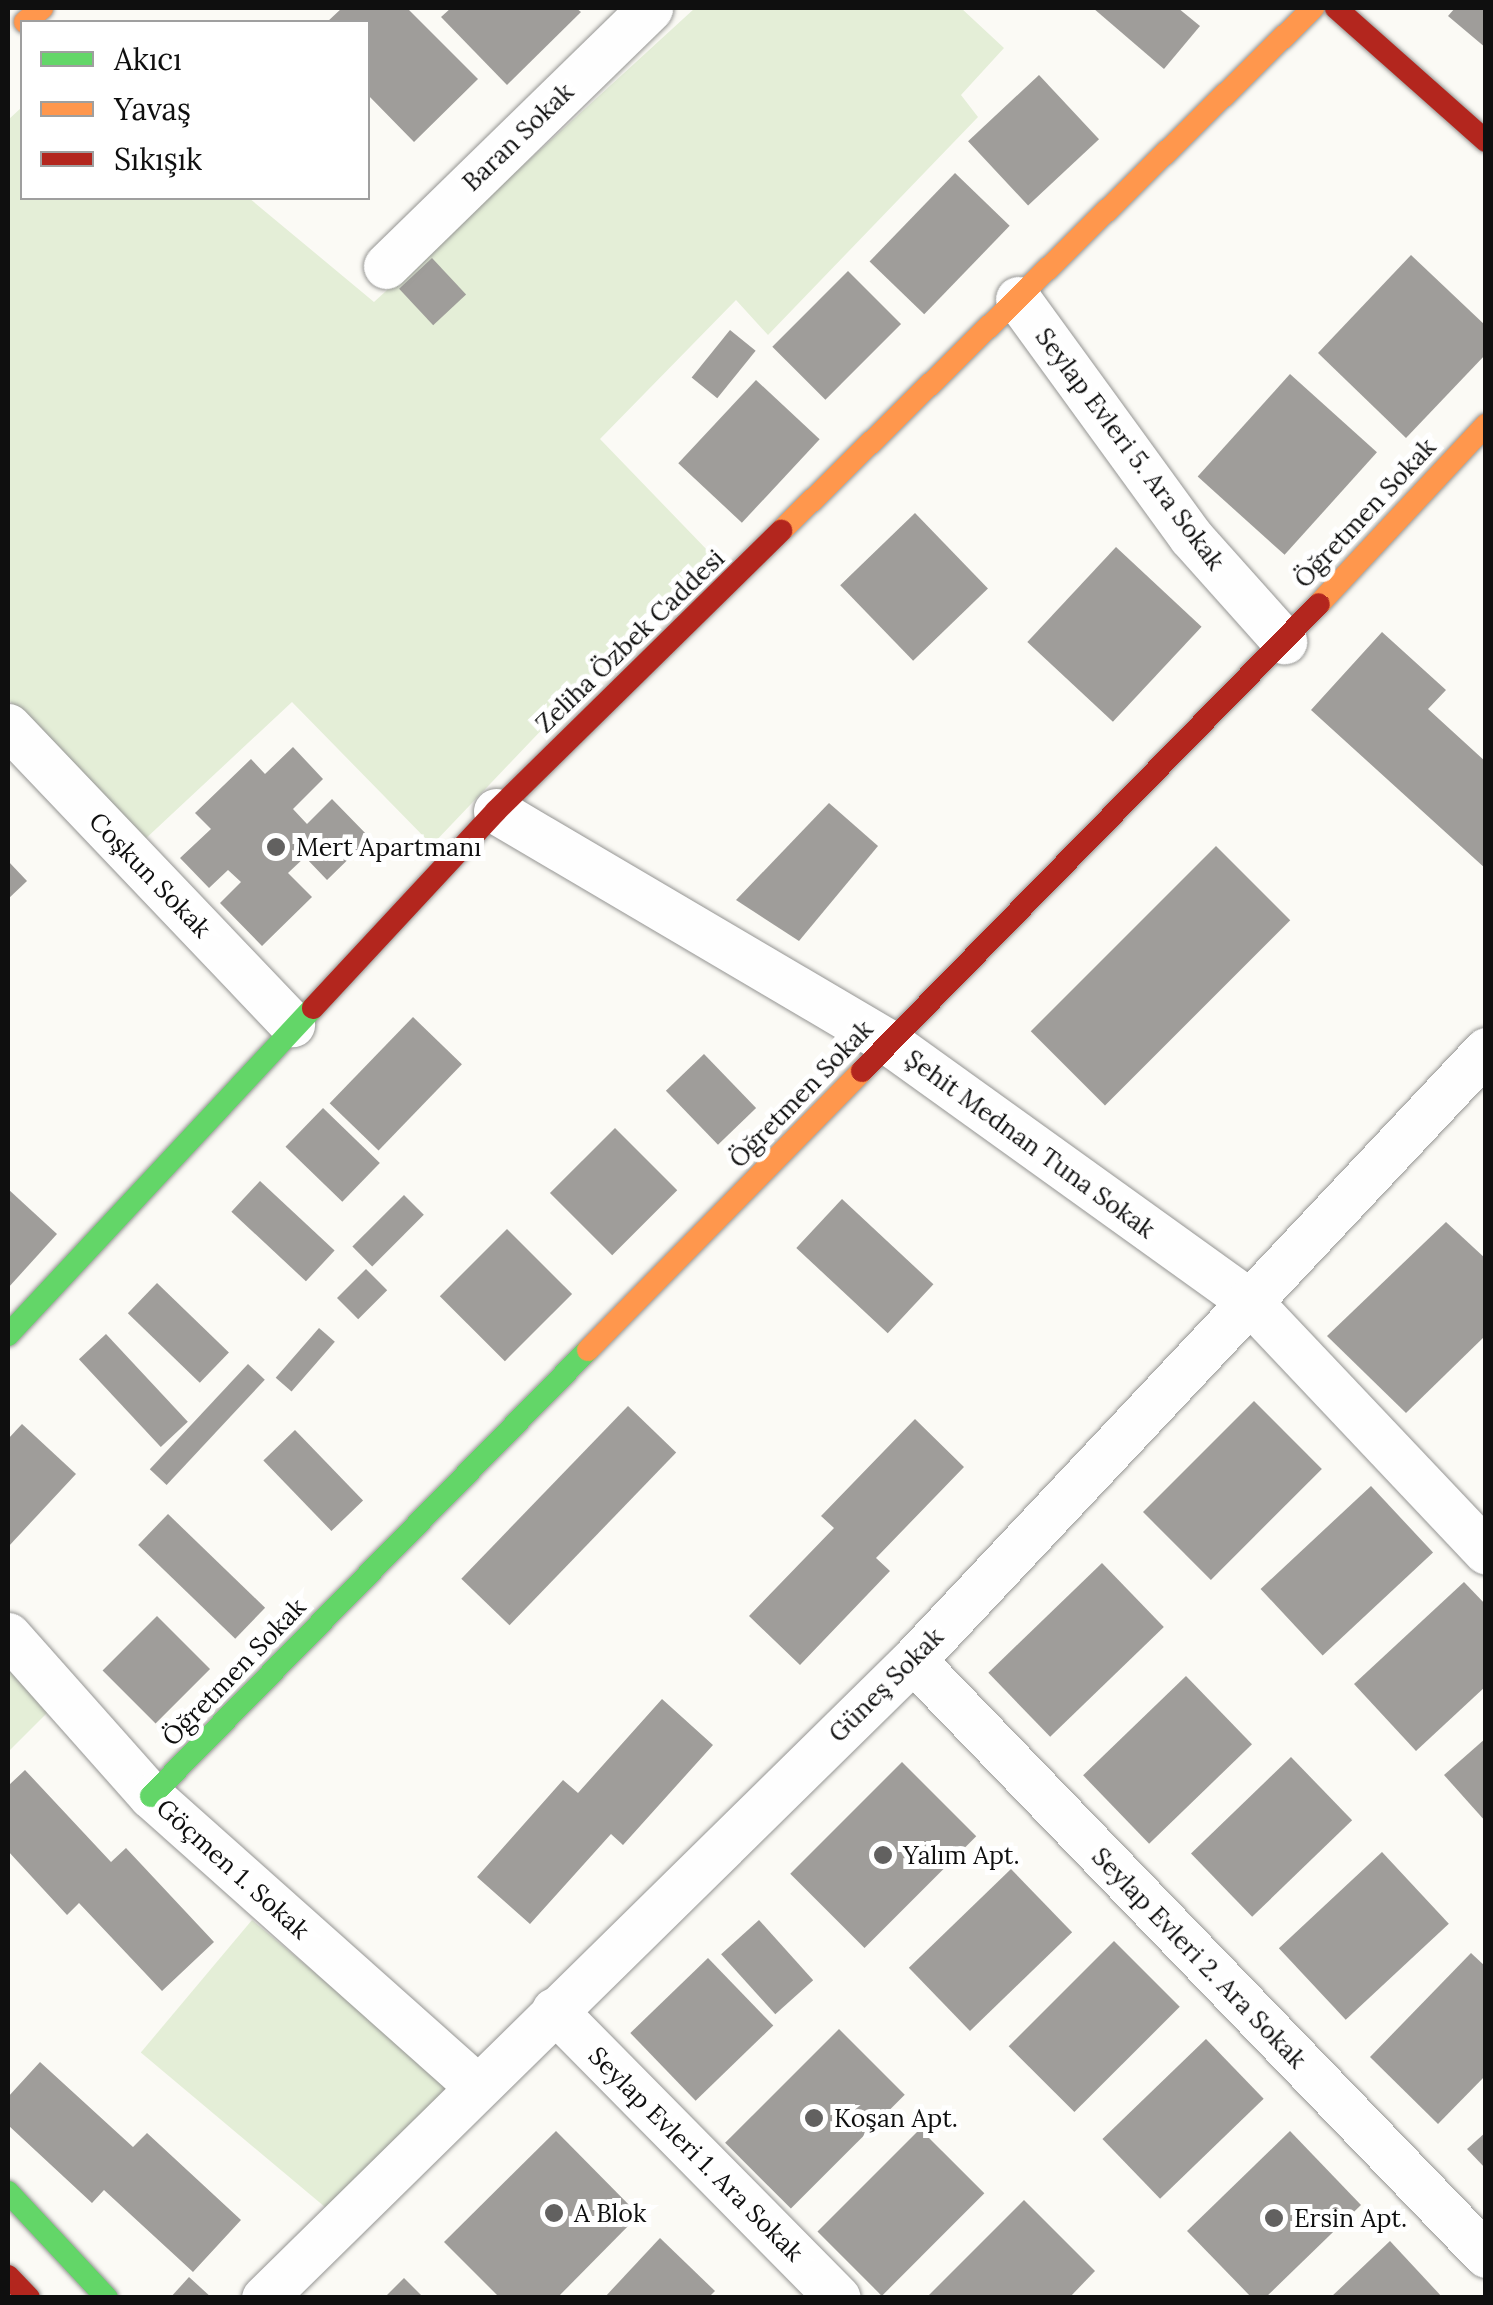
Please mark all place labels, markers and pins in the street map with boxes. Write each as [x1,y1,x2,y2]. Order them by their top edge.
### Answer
place label: Mert Apartmanı [296,832,481,862]
marker: Mert Apartmanı [265,836,287,858]
place label: Yalım Apt. [903,1840,1020,1870]
marker: Yalım Apt. [872,1844,894,1866]
place label: Koşan Apt. [834,2103,958,2133]
marker: Koşan Apt. [803,2107,825,2129]
place label: A Blok [574,2198,646,2228]
marker: A Blok [543,2202,565,2224]
place label: Ersin Apt. [1294,2203,1407,2233]
marker: Ersin Apt. [1263,2207,1285,2229]

